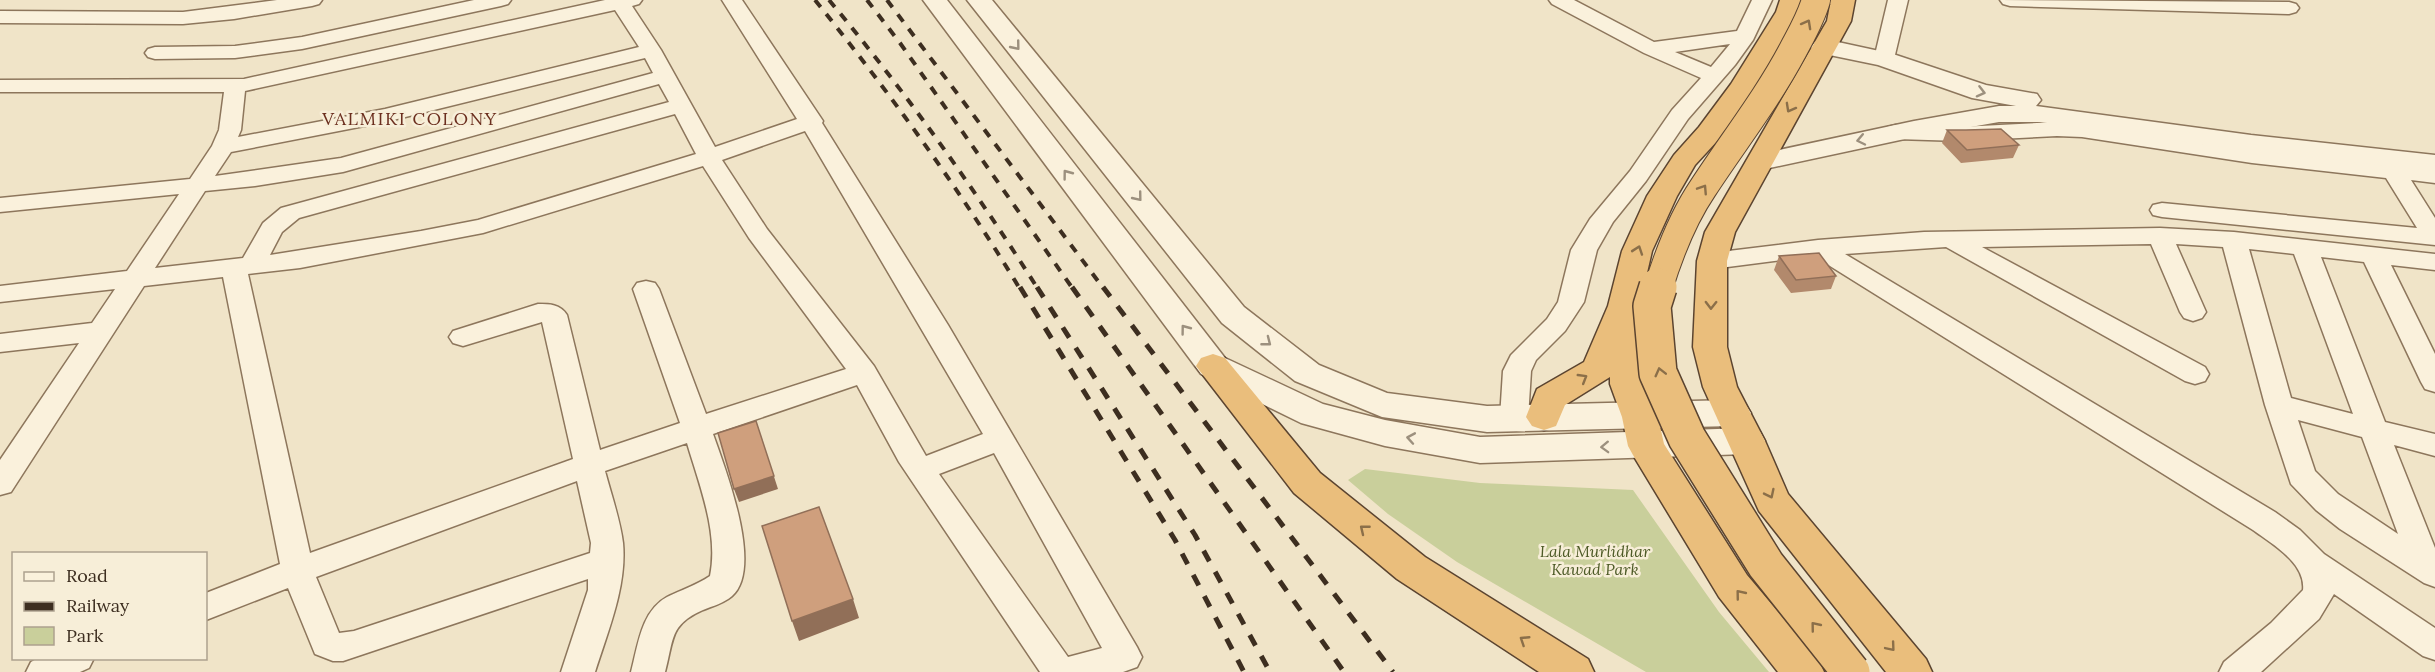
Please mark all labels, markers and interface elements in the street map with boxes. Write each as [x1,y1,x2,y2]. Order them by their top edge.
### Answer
one-way arrow [1800,20,1811,30]
one-way arrow [1008,39,1019,50]
one-way arrow [1976,84,1986,97]
one-way arrow [1786,102,1797,112]
district label: VALMIKI COLONY [321,107,498,130]
one-way arrow [1856,133,1866,146]
one-way arrow [1064,169,1075,180]
one-way arrow [1696,184,1707,195]
one-way arrow [1131,190,1142,201]
one-way arrow [1631,245,1644,256]
one-way arrow [1705,300,1717,309]
one-way arrow [1182,325,1193,336]
one-way arrow [1261,335,1272,346]
one-way arrow [1654,367,1667,377]
one-way arrow [1577,373,1587,385]
one-way arrow [1406,432,1416,445]
one-way arrow [1600,441,1609,453]
one-way arrow [1763,488,1775,499]
one-way arrow [1360,526,1371,537]
park label: Lala Murlidhar Kawad Park [1540,541,1651,579]
legend [12,552,207,660]
text: Road [66,564,108,587]
one-way arrow [1736,590,1747,601]
text: Railway [66,594,130,617]
one-way arrow [1811,622,1822,633]
text: Park [66,624,104,647]
one-way arrow [1520,636,1530,648]
one-way arrow [1883,640,1894,651]

